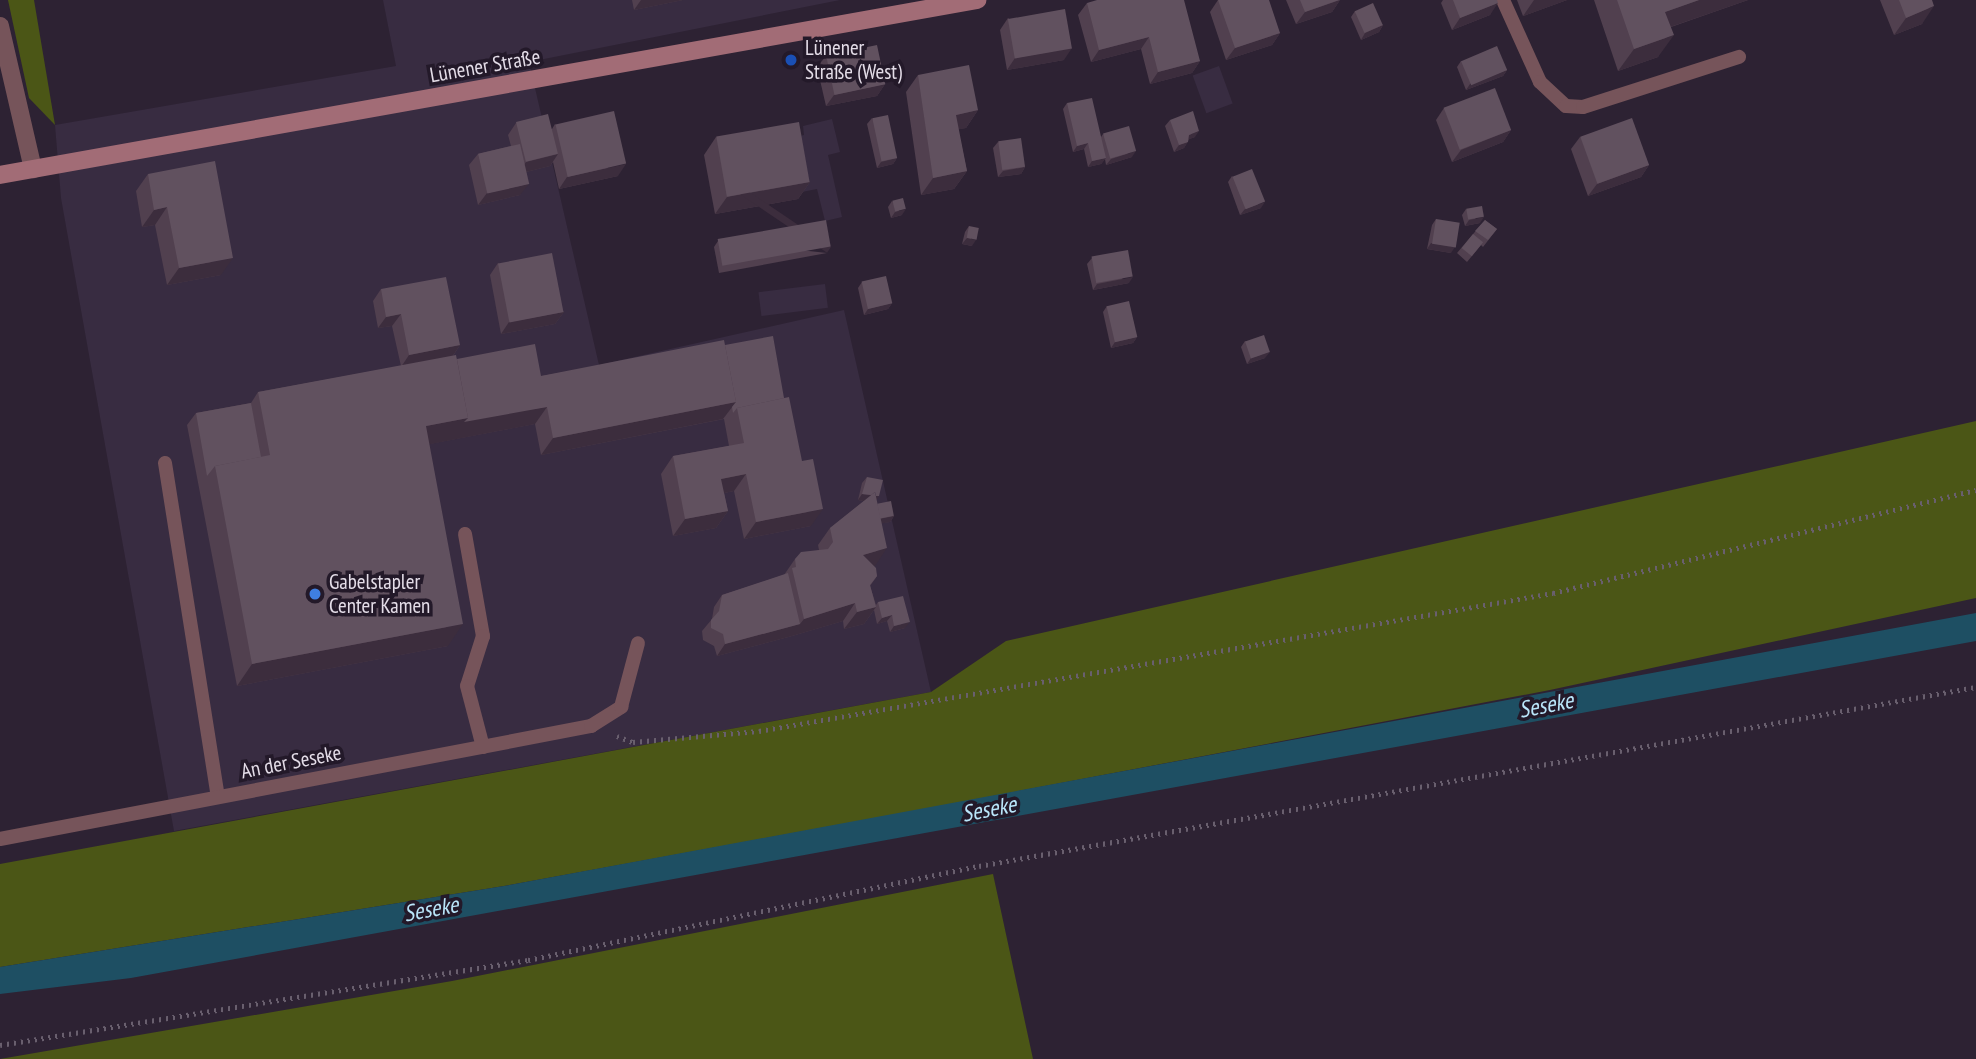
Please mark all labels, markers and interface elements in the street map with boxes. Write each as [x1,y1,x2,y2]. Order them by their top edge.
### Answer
place label: Lünener Straße (West) [805,35,902,85]
street label: Lünener Straße [428,44,542,88]
marker: Lünener Straße (West) [783,52,799,68]
place label: Gabelstapler Center Kamen [329,569,430,619]
marker: Gabelstapler Center Kamen [307,586,323,602]
water label: Seseke [1516,686,1576,724]
street label: An der Seseke [239,740,343,784]
water label: Seseke [959,790,1019,828]
water label: Seseke [402,891,460,927]

